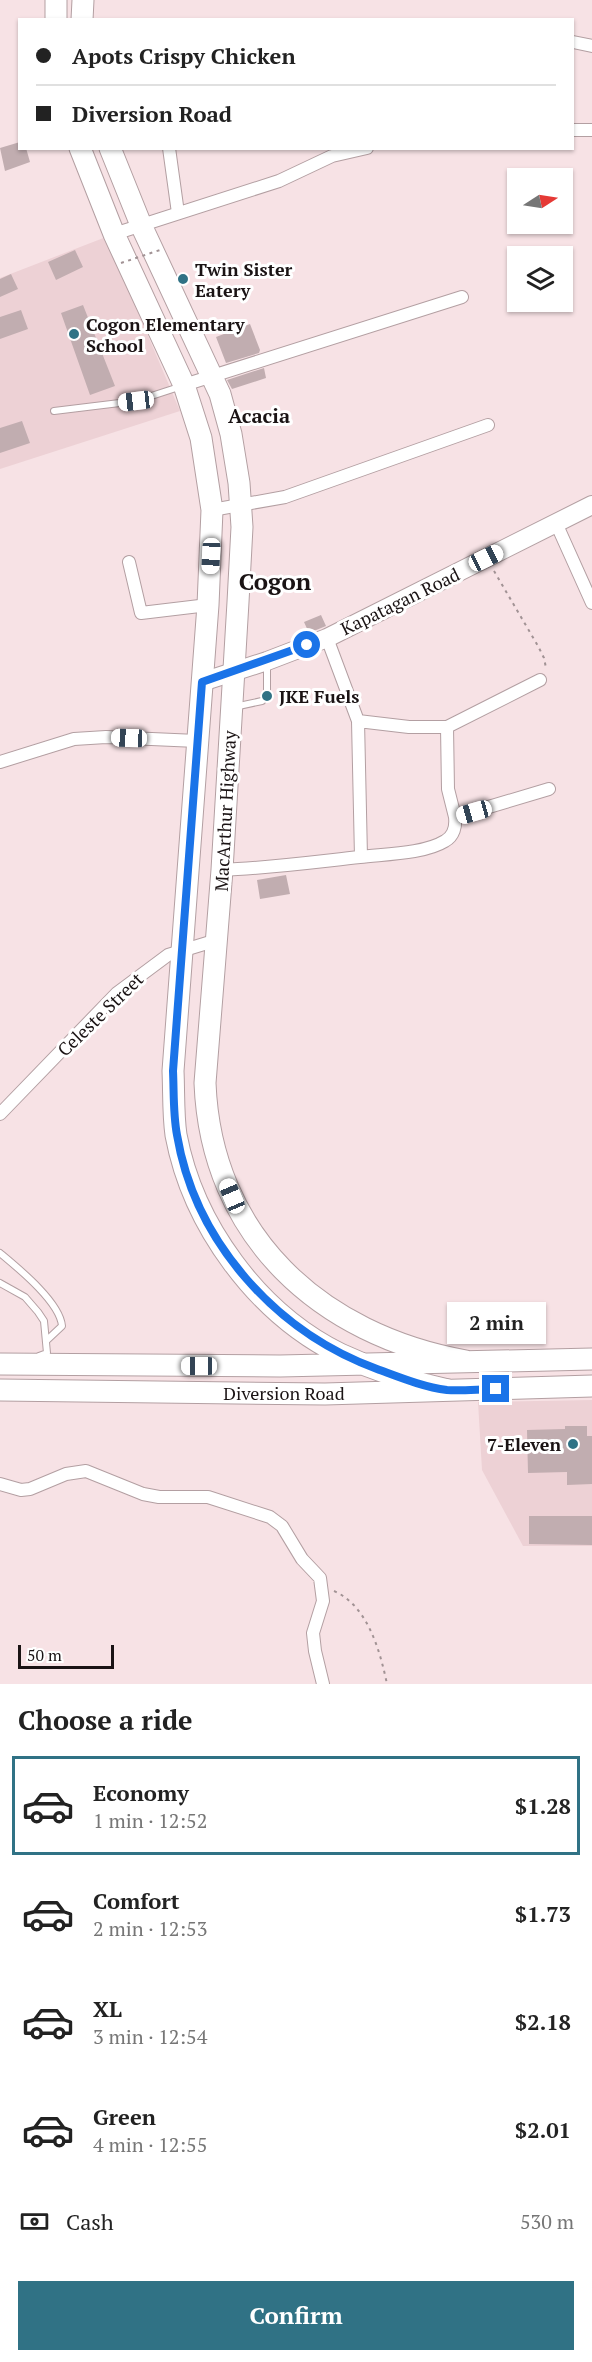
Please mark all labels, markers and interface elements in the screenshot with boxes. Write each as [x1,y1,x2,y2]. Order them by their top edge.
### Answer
text: Apots Crispy Chicken [72,41,296,70]
text: Diversion Road [72,99,232,128]
north arrow [507,168,573,234]
map controls [507,168,573,312]
button: layers [507,246,573,312]
place label: Twin Sister Eatery [195,257,293,302]
marker: Twin Sister Eatery [176,272,190,286]
place label: Cogon Elementary School [86,312,245,357]
marker: Cogon Elementary School [67,327,81,341]
car [117,390,155,412]
district label: Acacia [228,402,290,429]
car [201,538,221,574]
car [466,542,506,574]
street label: Kapatagan Road [337,562,463,640]
district label: Cogon [239,565,312,597]
route start [293,631,320,658]
place label: JKE Fuels [279,684,359,708]
marker: JKE Fuels [260,689,274,703]
car [111,728,147,748]
street label: MacArthur Highway [209,729,241,892]
car [454,798,494,826]
street label: Celeste Street [52,967,148,1061]
car [217,1176,247,1216]
callout: 2 min [446,1302,546,1344]
text: 2 min [469,1309,524,1336]
car [181,1357,217,1375]
route end [482,1375,509,1402]
street label: Diversion Road [223,1381,345,1405]
place label: 7-Eleven [487,1432,561,1456]
marker: 7-Eleven [566,1437,580,1451]
scale bar [18,1642,114,1670]
text: 50 m [27,1644,62,1666]
text: Choose a ride [18,1702,193,1738]
text: Economy [93,1778,189,1807]
icon: car [21,1779,75,1833]
text: $1.28 [515,1791,571,1820]
text: 1 min · 12:52 [93,1807,207,1834]
text: Comfort [93,1886,179,1915]
icon: car [21,1887,75,1941]
text: $1.73 [515,1899,571,1928]
text: 2 min · 12:53 [93,1915,207,1942]
text: XL [93,1994,122,2023]
icon: car [21,1995,75,2049]
text: $2.18 [515,2007,571,2036]
text: 3 min · 12:54 [93,2023,207,2050]
text: Green [93,2102,156,2131]
icon: car [21,2103,75,2157]
text: $2.01 [515,2115,571,2144]
text: 4 min · 12:55 [93,2131,207,2158]
icon: cash [18,2205,51,2238]
text: Cash [66,2207,114,2236]
text: 530 m [520,2208,574,2235]
button: Confirm [18,2281,574,2350]

